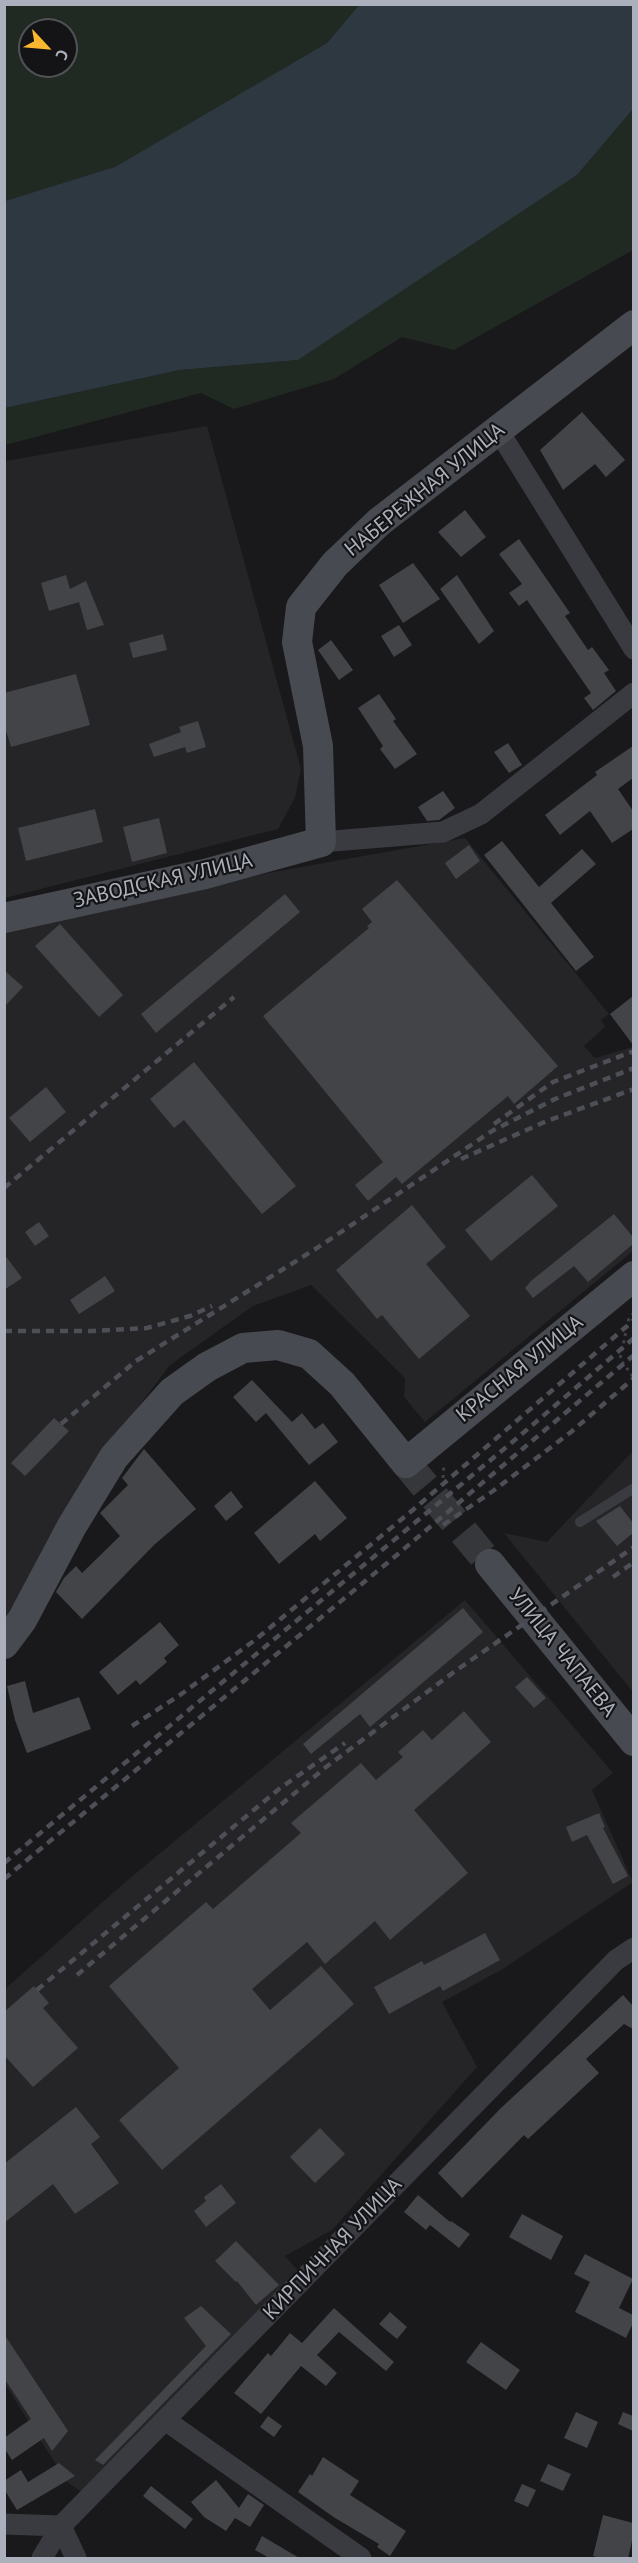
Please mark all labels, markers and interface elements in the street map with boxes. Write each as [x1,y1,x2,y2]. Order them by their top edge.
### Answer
north arrow [18,18,78,78]
text: С [51,47,73,63]
street label: НАБЕРЕЖНАЯ УЛИЦА [340,418,510,562]
street label: ЗАВОДСКАЯ УЛИЦА [71,848,255,914]
street label: КРАСНАЯ УЛИЦА [451,1310,589,1428]
street label: УЛИЦА ЧАПАЕВА [503,1584,621,1722]
street label: КИРПИЧНАЯ УЛИЦА [258,2172,408,2326]

